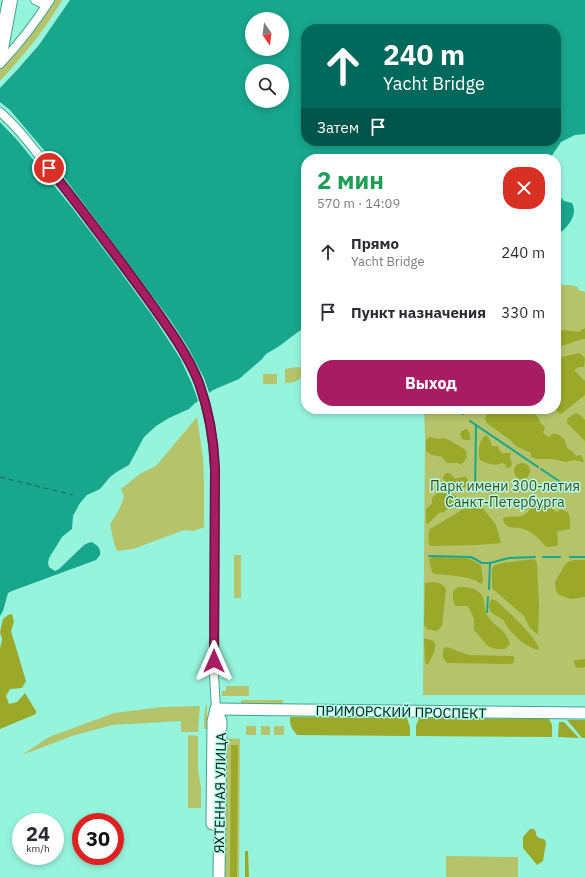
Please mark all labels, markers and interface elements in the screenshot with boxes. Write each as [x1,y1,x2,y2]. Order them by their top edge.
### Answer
north arrow [245,12,289,56]
map controls [245,12,289,108]
text: 240 m [383,36,465,73]
icon: ahead [317,40,369,92]
button: search [245,64,289,108]
text: Yacht Bridge [383,72,485,95]
icon: arrive [367,116,389,138]
text: Затем [317,118,359,137]
pin [32,151,66,185]
icon: arrive [38,157,60,179]
text: 2 мин [317,164,384,196]
button: close [503,167,545,209]
text: 570 m · 14:09 [317,195,400,212]
text: Прямо [351,234,399,253]
icon: ahead [317,241,339,263]
text: 240 m [501,243,545,262]
text: Yacht Bridge [351,253,425,270]
icon: arrive [317,301,339,323]
text: Пункт назначения [351,303,486,322]
text: 330 m [501,303,545,322]
button: Выход [317,360,545,406]
park label: Парк имени 300-летия Санкт-Петербурга [430,477,580,511]
position arrow [193,640,235,682]
street label: ПРИМОРСКИЙ ПРОСПЕКТ [315,701,487,722]
street label: ЯХТЕННАЯ УЛИЦА [210,732,230,854]
speed limit sign: 30 [72,813,124,865]
text: 24 [26,820,50,847]
text: km/h [26,842,50,855]

